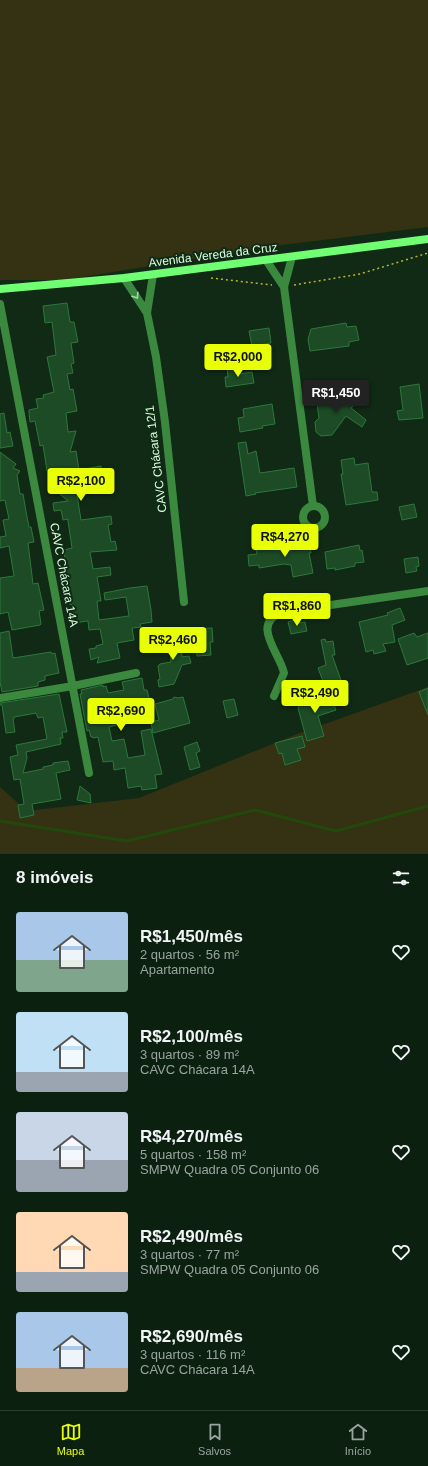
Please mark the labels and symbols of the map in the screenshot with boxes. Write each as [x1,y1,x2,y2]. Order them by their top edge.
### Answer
street label: Avenida Vereda da Cruz [148,240,278,270]
one-way arrow [131,292,138,299]
pin: R$2,000 [201,344,275,378]
pin: R$1,450 [299,380,373,414]
street label: CAVC Chácara 12/1 [142,404,170,513]
pin: R$2,100 [44,468,118,502]
street label: CAVC Chácara 14A [47,522,81,628]
pin: R$4,270 [248,524,322,558]
pin: R$1,860 [260,593,334,627]
pin: R$2,460 [136,627,210,661]
pin: R$2,490 [278,680,352,714]
pin: R$2,690 [84,698,158,732]

